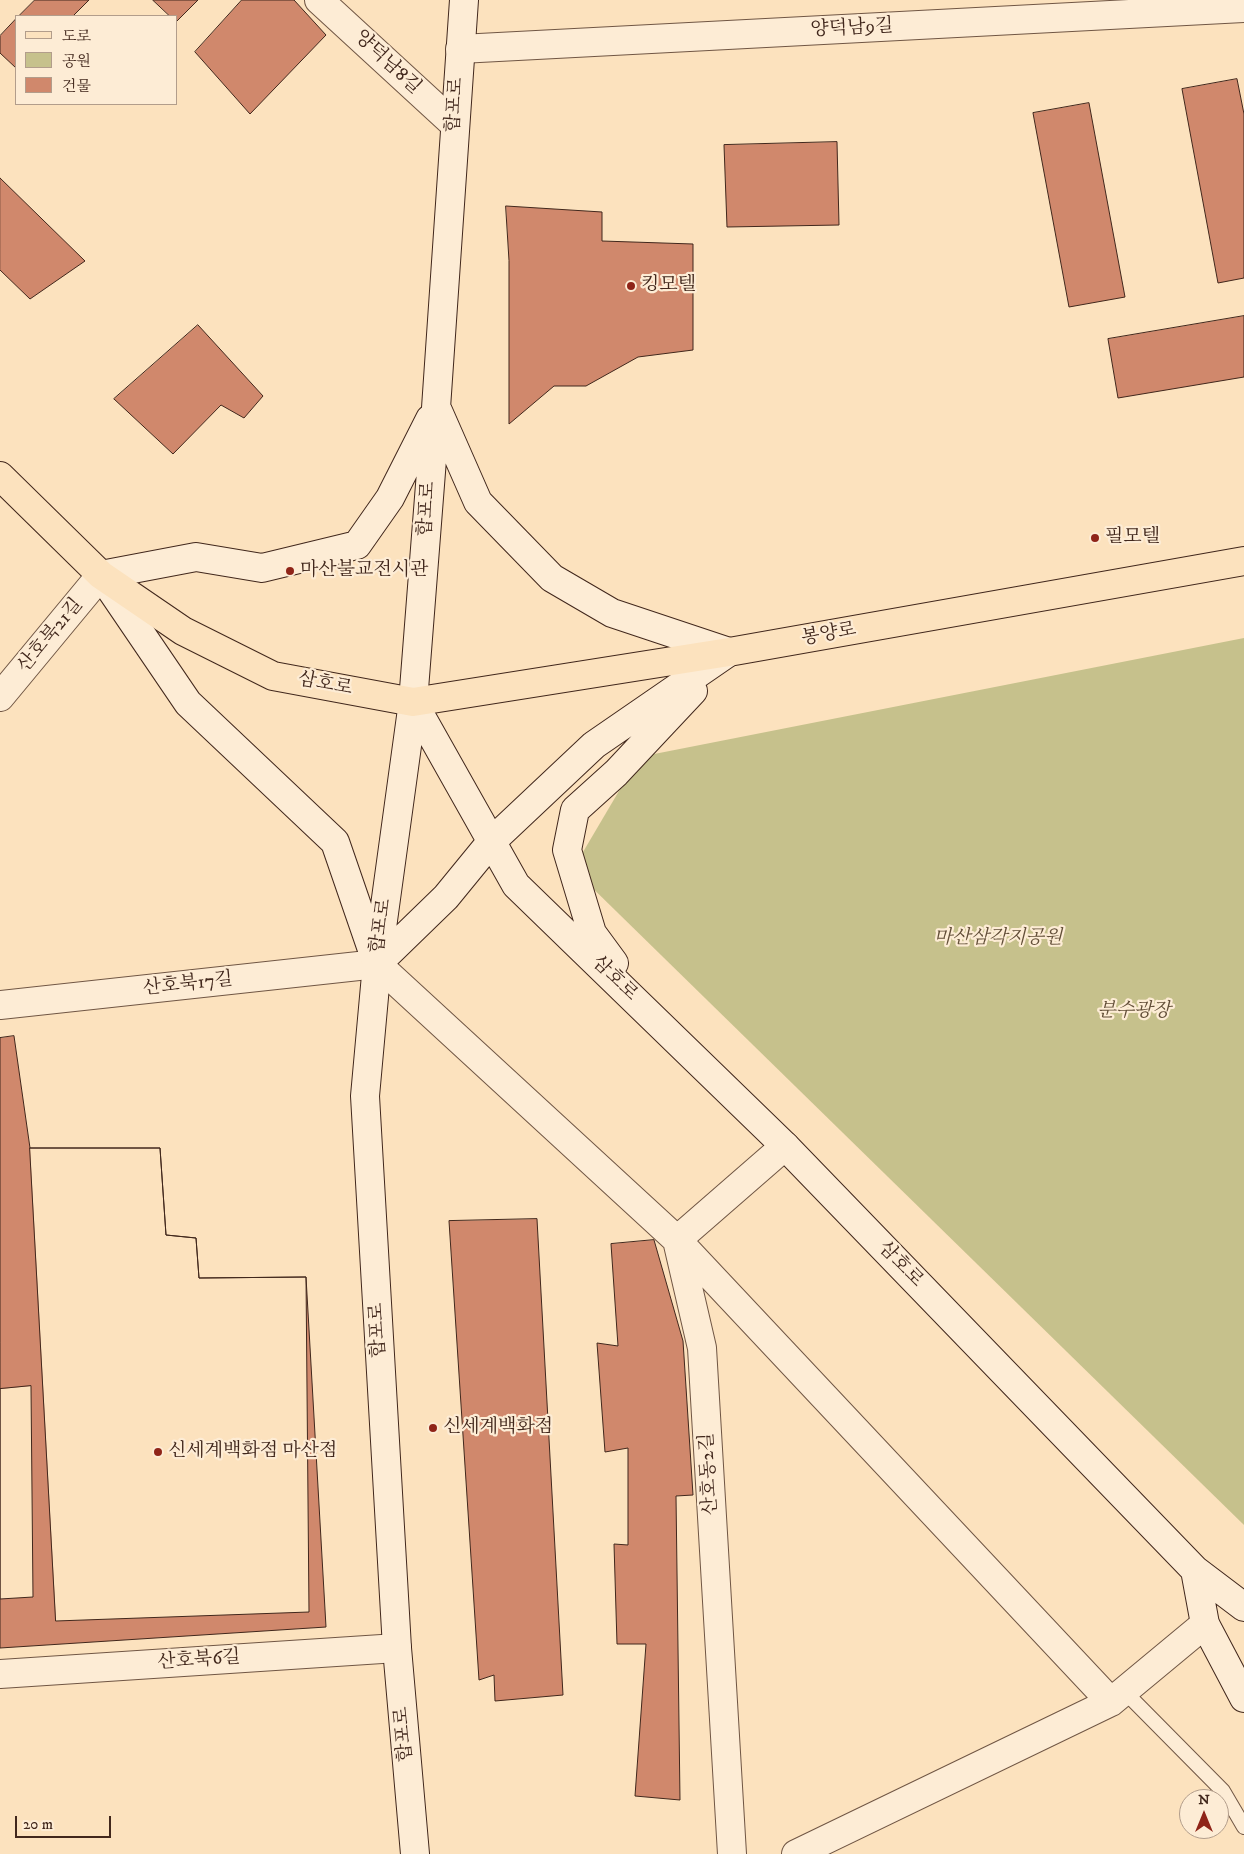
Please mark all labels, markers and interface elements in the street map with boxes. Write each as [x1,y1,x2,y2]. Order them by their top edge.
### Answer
legend [15,15,178,105]
street label: 양덕남9길 [810,15,894,43]
street label: 양덕남8길 [349,26,425,100]
text: 도로 [62,27,91,46]
text: 공원 [62,52,91,71]
text: 건물 [62,77,91,96]
street label: 합포로 [443,77,469,133]
place label: 킹모텔 [641,275,696,297]
marker: 킹모텔 [625,280,637,292]
street label: 합포로 [415,481,441,537]
place label: 필모텔 [1105,527,1160,549]
marker: 필모텔 [1089,532,1101,544]
place label: 마산불교전시관 [300,560,428,582]
marker: 마산불교전시관 [284,565,296,577]
street label: 산호북21길 [13,594,89,678]
street label: 봉양로 [800,619,858,651]
street label: 삼호로 [296,669,354,701]
street label: 합포로 [367,897,397,955]
park label: 마산삼각지공원 [934,928,1062,950]
street label: 삼호로 [586,952,642,1006]
street label: 산호북17길 [142,969,234,1001]
park label: 분수광장 [1097,1001,1171,1023]
street label: 삼호로 [873,1237,927,1293]
street label: 합포로 [366,1302,392,1358]
place label: 신세계백화점 [443,1417,553,1439]
marker: 신세계백화점 [427,1422,439,1434]
street label: 산호동2길 [696,1432,724,1516]
place label: 신세계백화점 마산점 [168,1441,337,1463]
marker: 신세계백화점 마산점 [152,1446,164,1458]
street label: 산호북6길 [157,1647,241,1675]
street label: 합포로 [391,1706,419,1762]
north arrow [1179,1789,1229,1839]
text: N [1198,1791,1210,1809]
scale bar [18,1806,114,1838]
text: 20 m [23,1815,53,1834]

